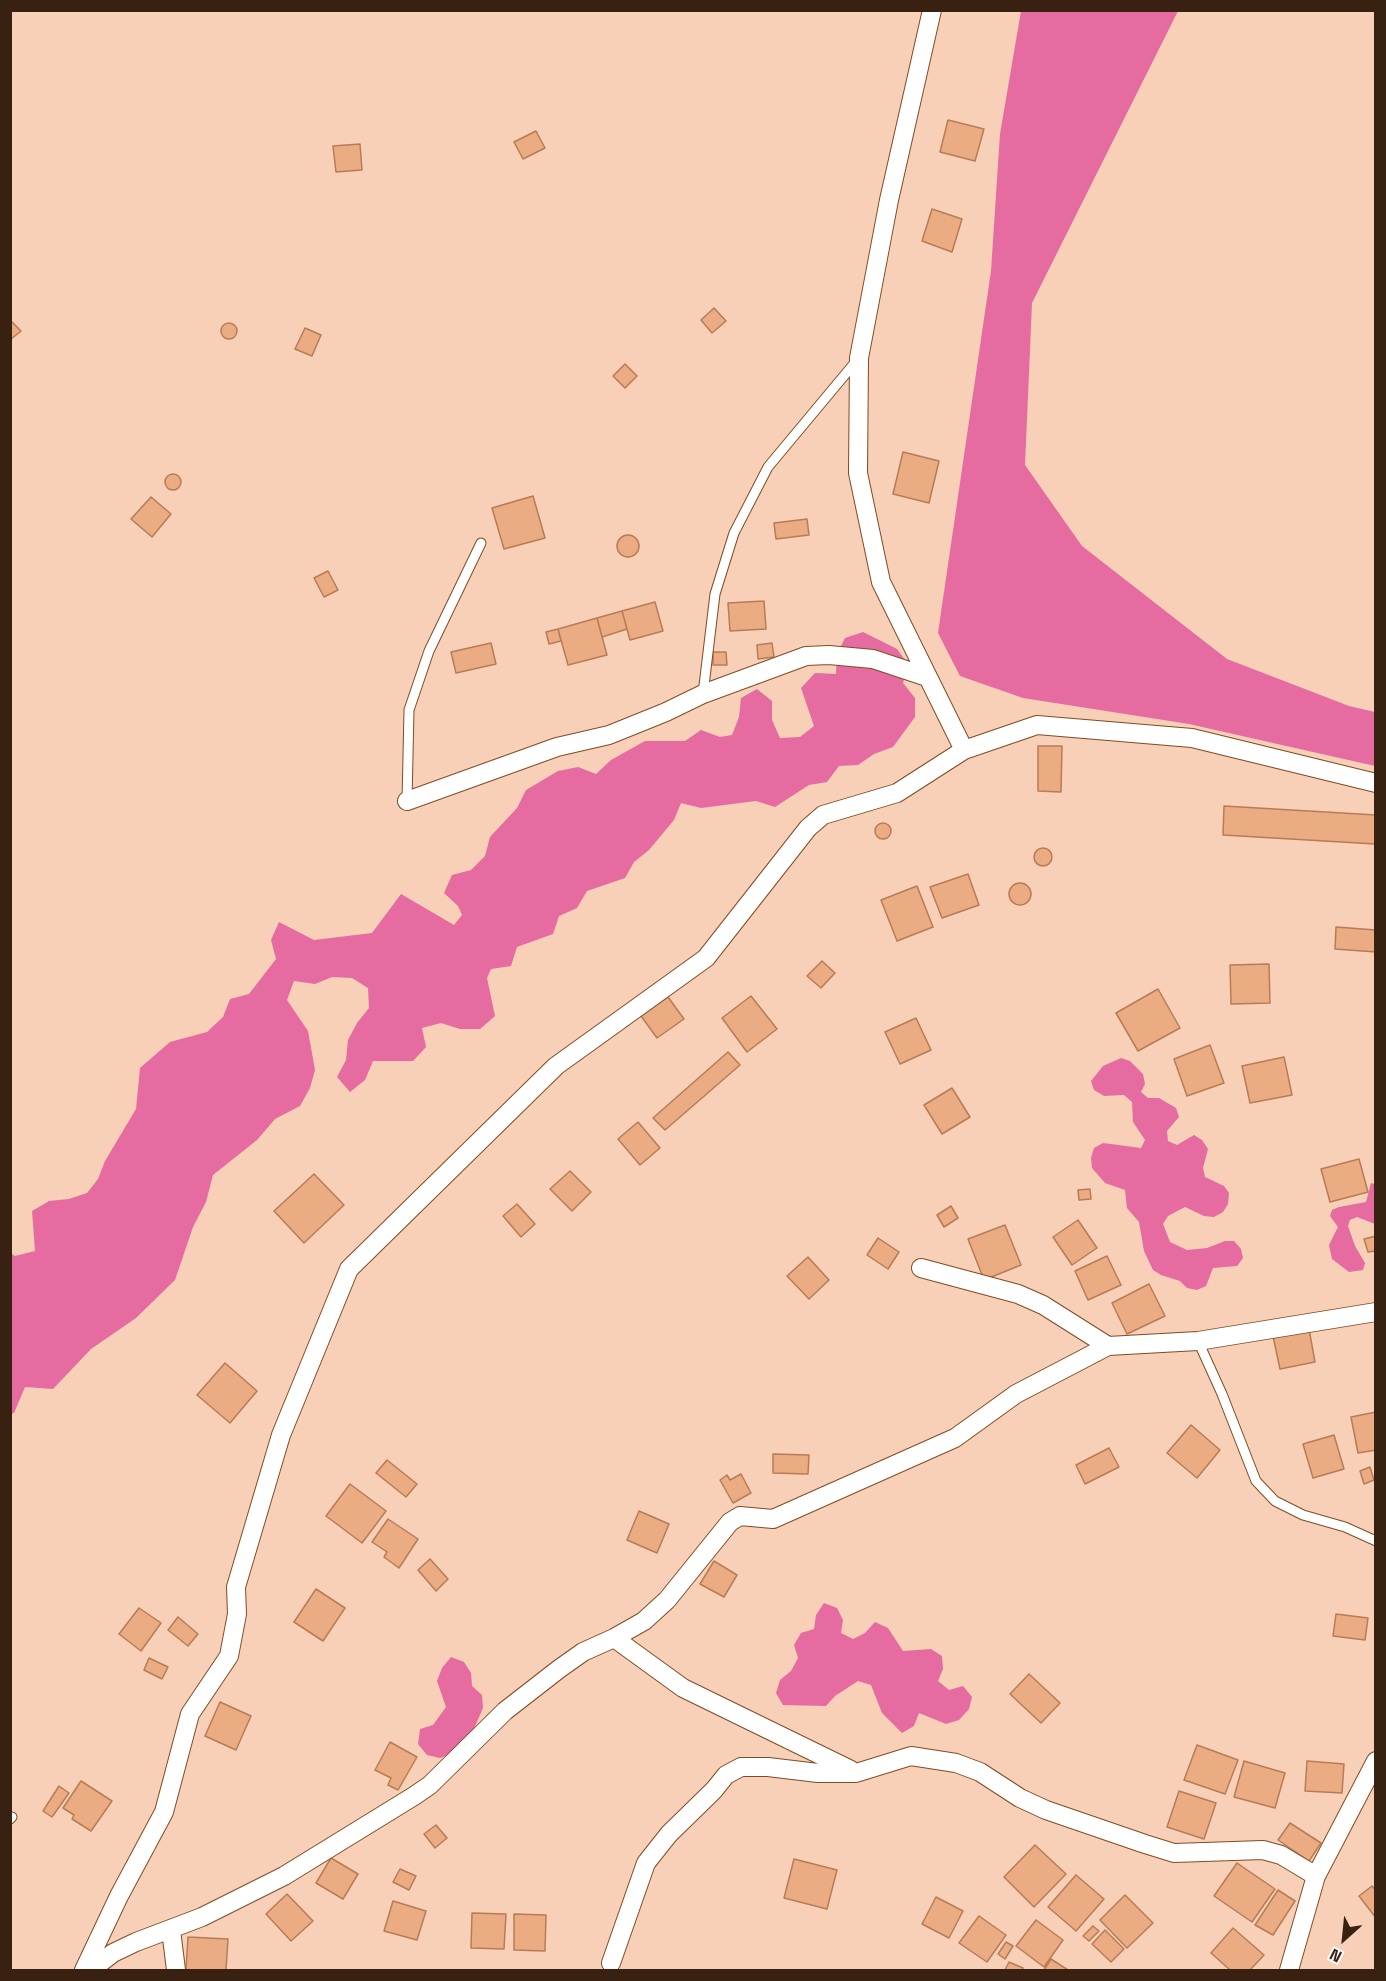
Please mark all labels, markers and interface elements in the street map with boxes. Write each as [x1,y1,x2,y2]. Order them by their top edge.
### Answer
north arrow [1314,1909,1374,1969]
text: N [1326,1944,1345,1967]

